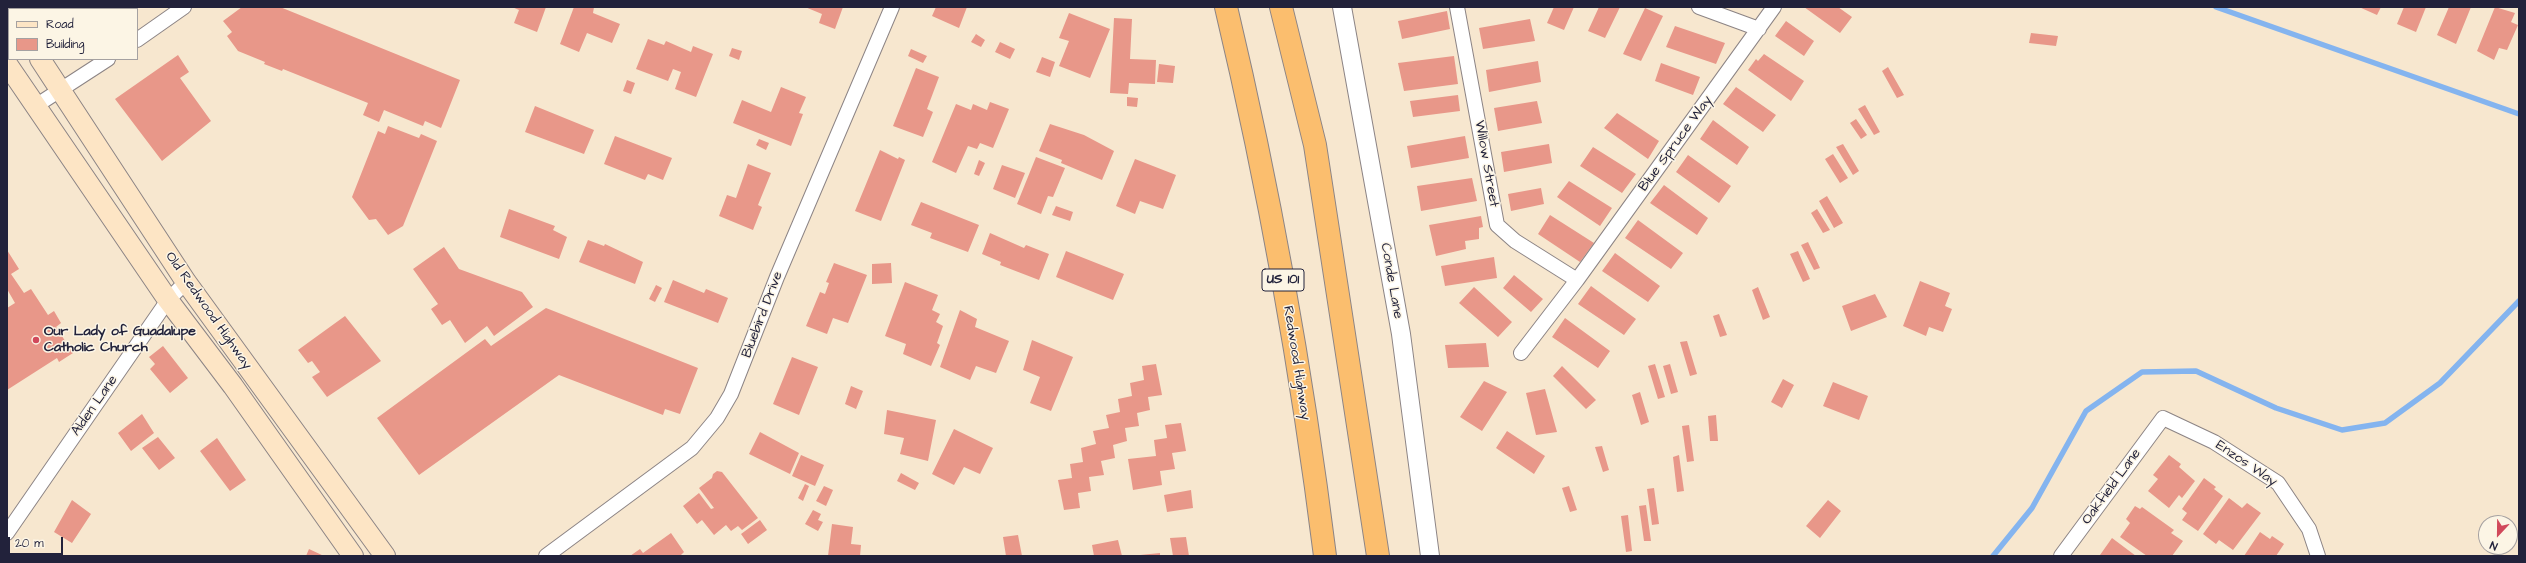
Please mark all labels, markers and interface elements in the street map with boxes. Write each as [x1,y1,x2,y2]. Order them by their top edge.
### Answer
legend [8,8,138,60]
text: Road [46,16,74,33]
text: Building [46,36,84,53]
street label: Blue Spruce Way [1636,93,1716,195]
street label: Willow Street [1470,119,1502,209]
street label: Conde Lane [1376,242,1406,320]
street label: Old Redwood Highway [161,249,255,373]
street label: Bluebird Drive [739,269,787,361]
road number: US 101 [1262,269,1304,291]
street label: Redwood Highway [1279,305,1313,421]
place label: Our Lady of Guadalupe Catholic Church [44,324,196,356]
marker: Our Lady of Guadalupe Catholic Church [31,335,41,345]
street label: Alden Lane [68,373,122,439]
street label: Enzos Way [2212,437,2280,491]
street label: Oakfield Lane [2079,446,2145,528]
north arrow [2478,515,2518,555]
scale bar [10,529,65,555]
text: 20 m [15,535,44,552]
text: N [2488,537,2500,554]

